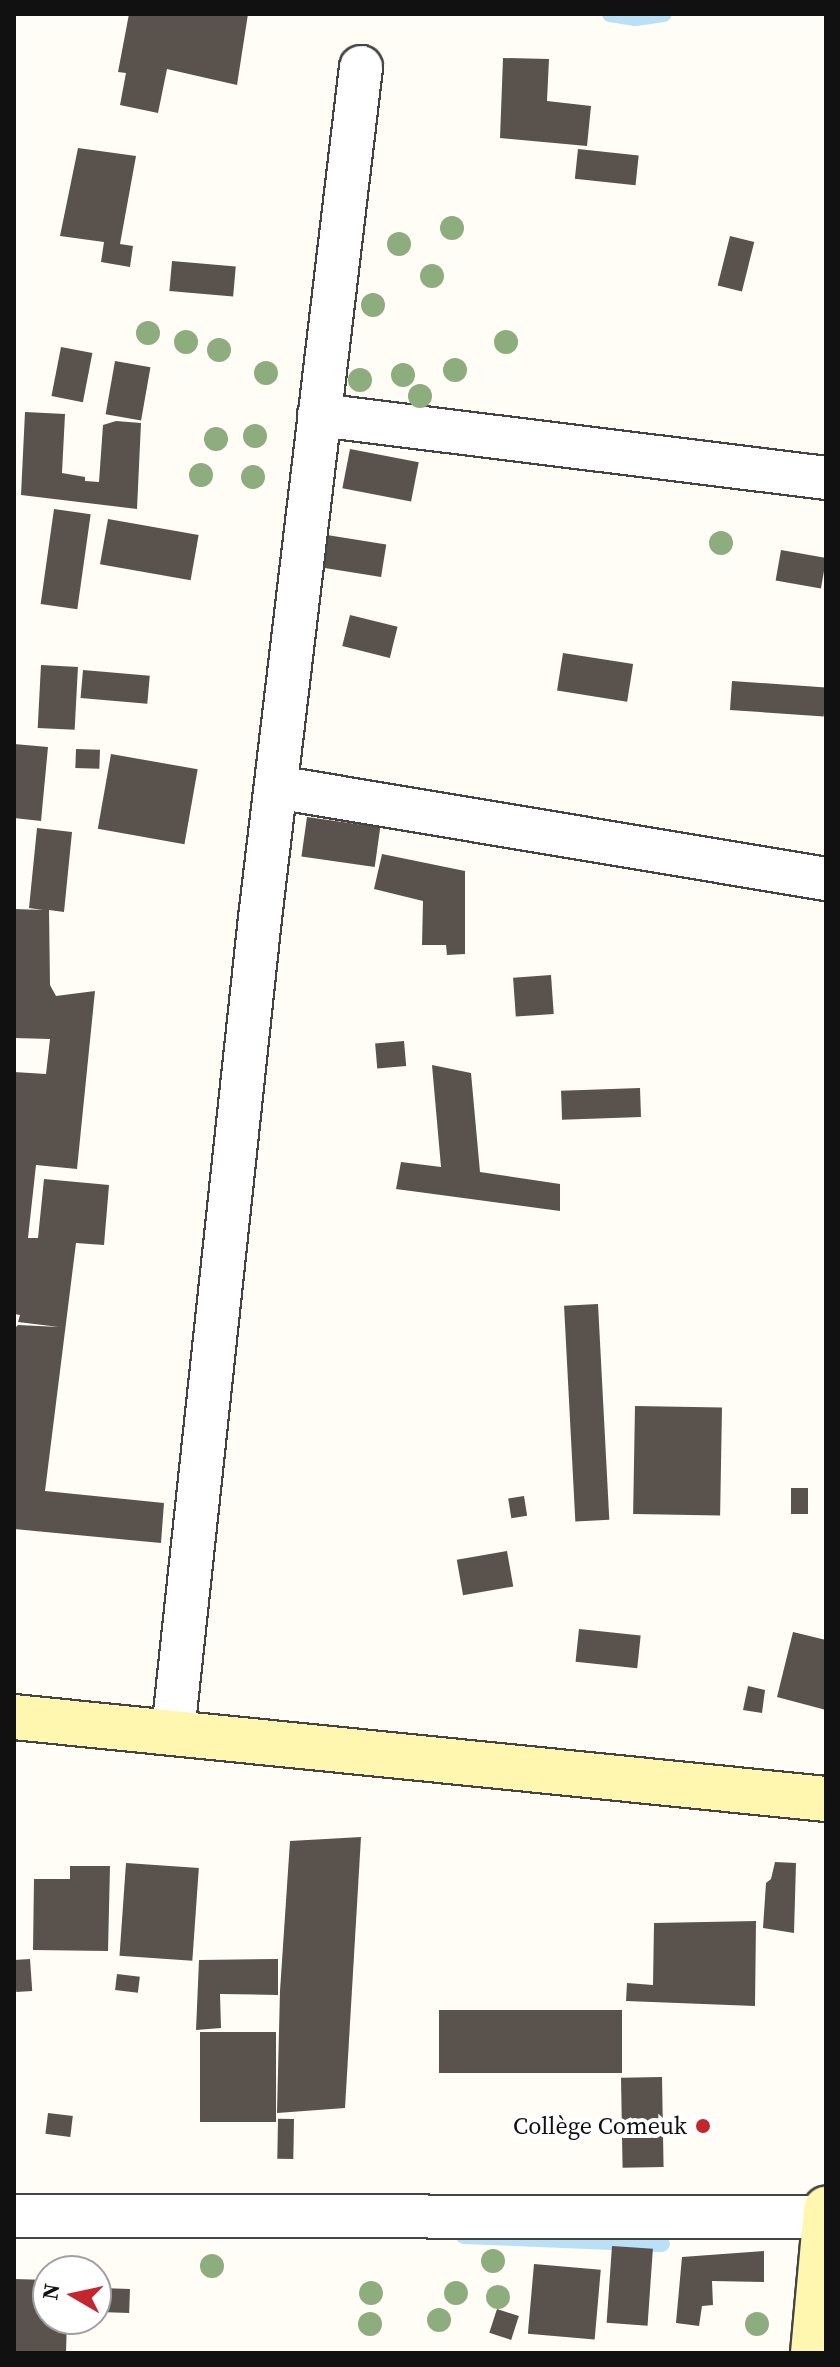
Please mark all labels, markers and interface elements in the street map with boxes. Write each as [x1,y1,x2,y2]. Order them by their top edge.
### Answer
place label: Collège Comeuk [513,2112,687,2140]
marker: Collège Comeuk [694,2117,712,2135]
north arrow [32,2255,112,2335]
text: N [34,2281,66,2302]

